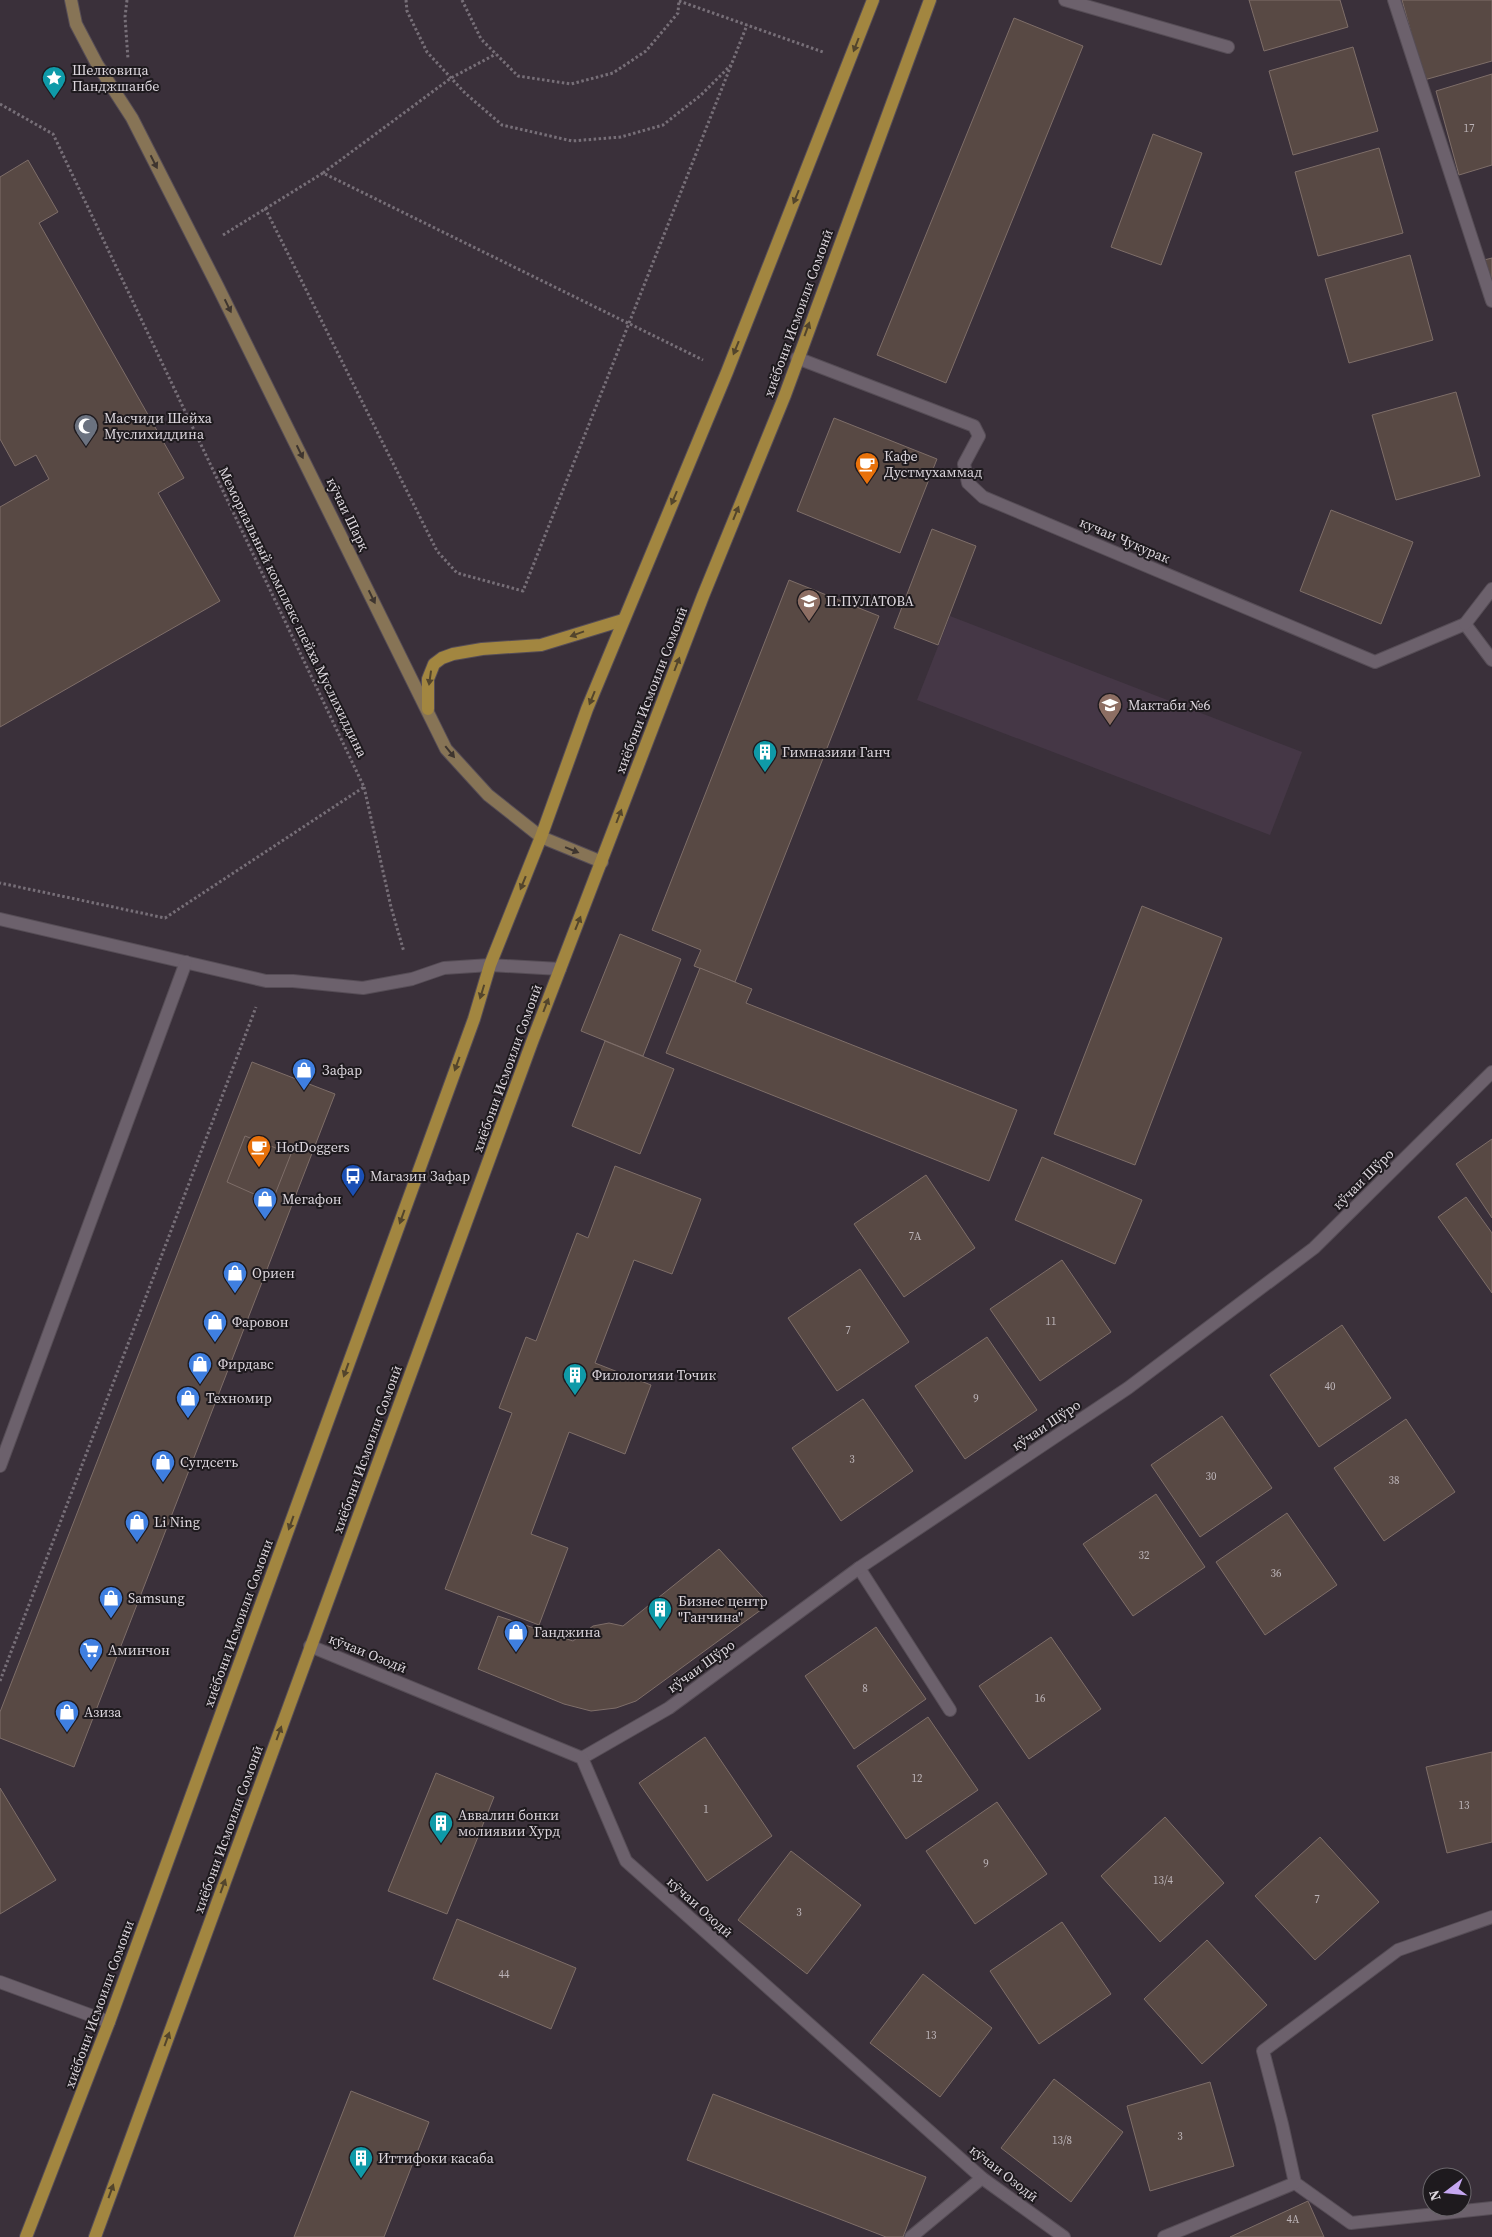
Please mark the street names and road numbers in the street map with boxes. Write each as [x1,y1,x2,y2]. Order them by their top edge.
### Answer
street label: хиёбони Исмоили Сомонӣ [758,226,838,400]
street label: Мемориальный комплекс шейха Муслихиддина [214,463,373,761]
street label: кӯчаи Шарқ [322,474,374,554]
street label: кучаи Чукурак [1077,512,1174,568]
street label: хиёбони Исмоили Сомонӣ [610,604,692,776]
street label: хиёбони Исмоили Сомонӣ [467,981,547,1155]
street label: кўчаи Шўро [1328,1144,1398,1214]
street label: хиёбони Исмоили Сомонӣ [327,1362,407,1536]
street label: кўчаи Шўро [1008,1394,1085,1455]
street label: хиёбони Исмоили Сомони [198,1536,278,1710]
street label: кӯчаи Озодӣ [326,1628,410,1678]
street label: кўчаи Шўро [663,1634,739,1697]
street label: хиёбони Исмоили Сомонӣ [188,1742,268,1916]
street label: кӯчаи Озодӣ [663,1872,737,1942]
street label: хиёбони Исмоили Сомони [59,1917,139,2091]
street label: кӯчаи Озодӣ [965,2140,1043,2206]

